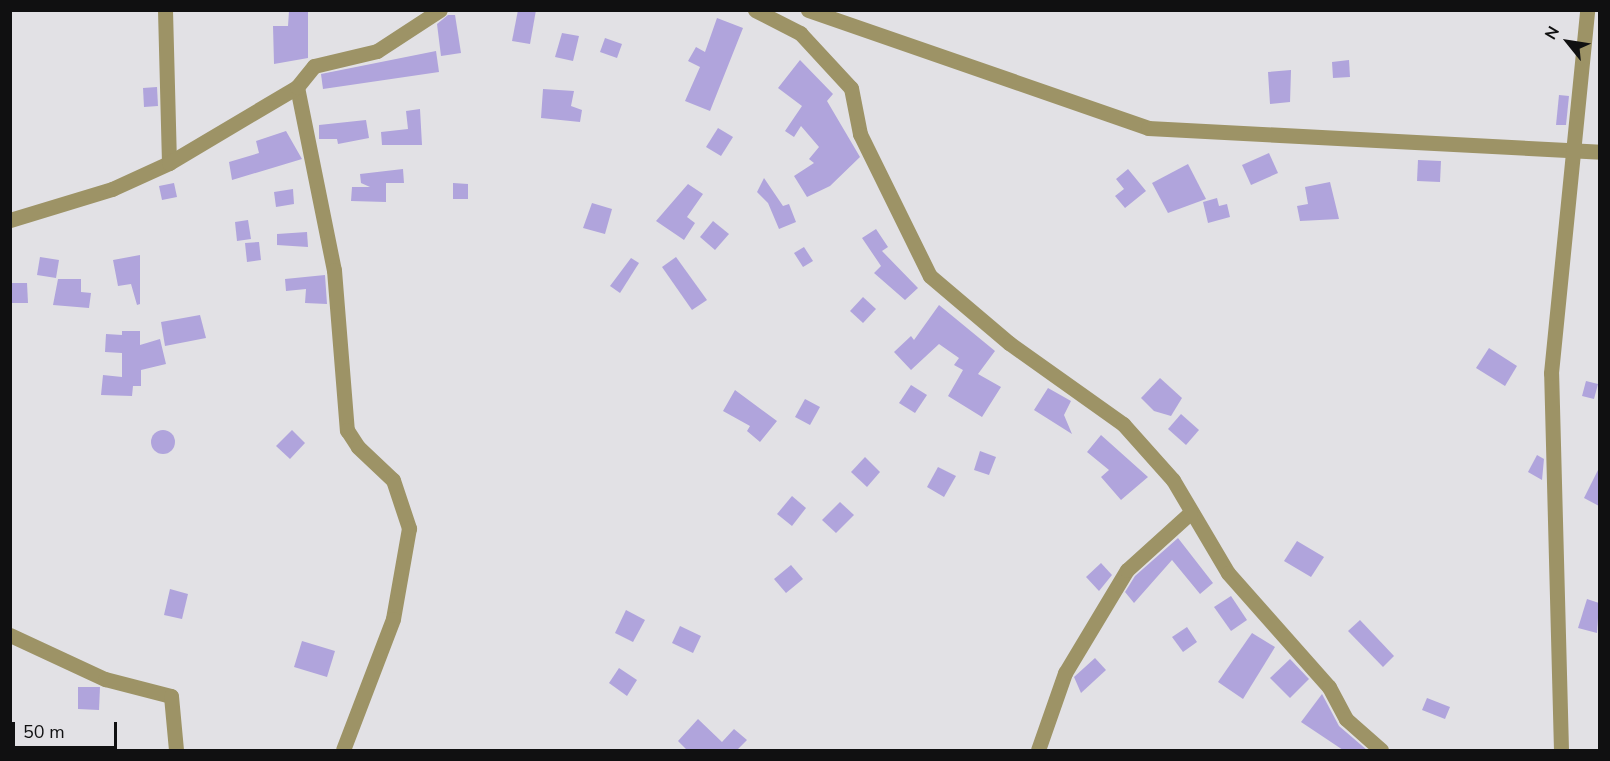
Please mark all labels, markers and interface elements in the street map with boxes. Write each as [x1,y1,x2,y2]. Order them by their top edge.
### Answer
north arrow [1538,12,1598,72]
text: N [1540,22,1565,44]
scale bar [15,710,120,748]
text: 50 m [23,720,65,744]

